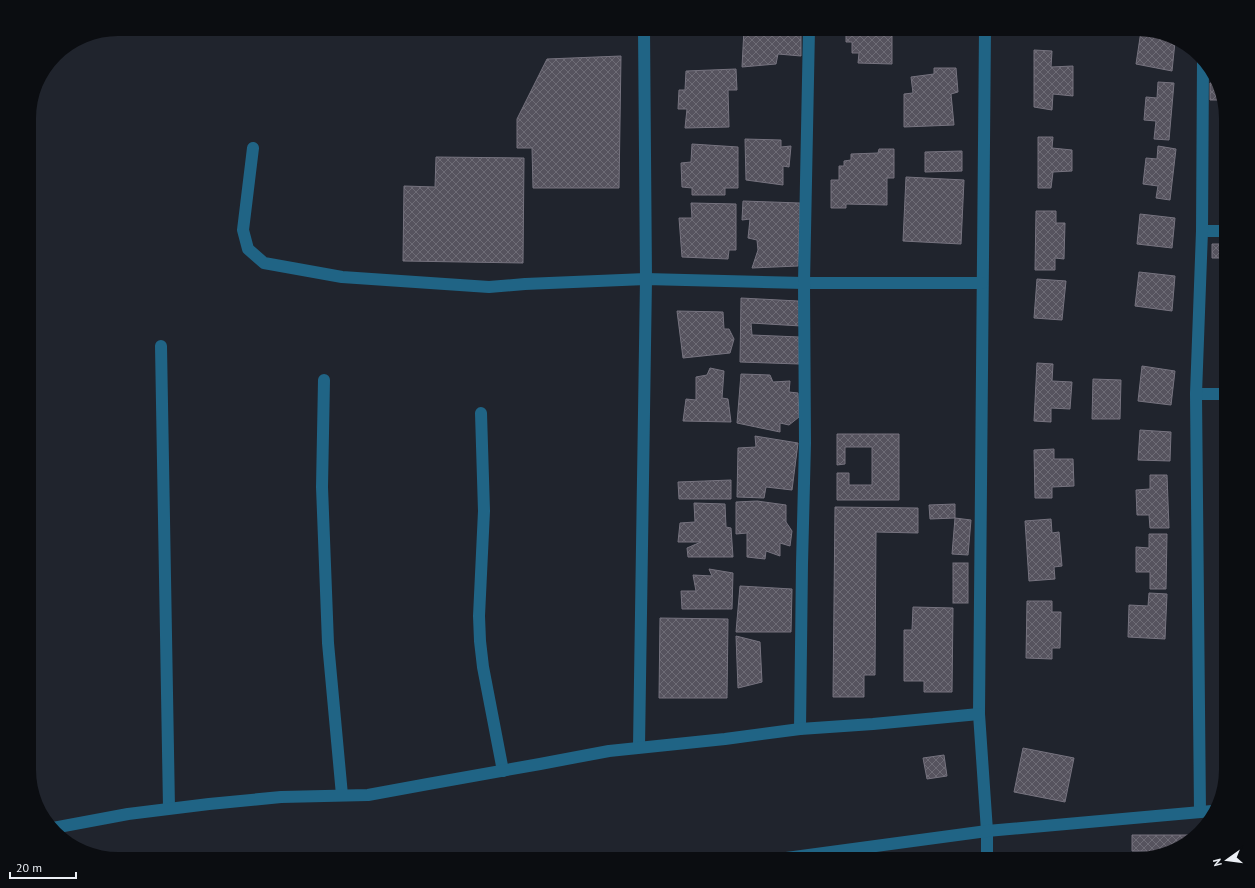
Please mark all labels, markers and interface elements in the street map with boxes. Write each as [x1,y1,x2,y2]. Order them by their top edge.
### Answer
north arrow [1207,840,1247,880]
scale bar [10,854,76,880]
text: N [1210,857,1225,868]
text: 20 m [16,860,42,875]

